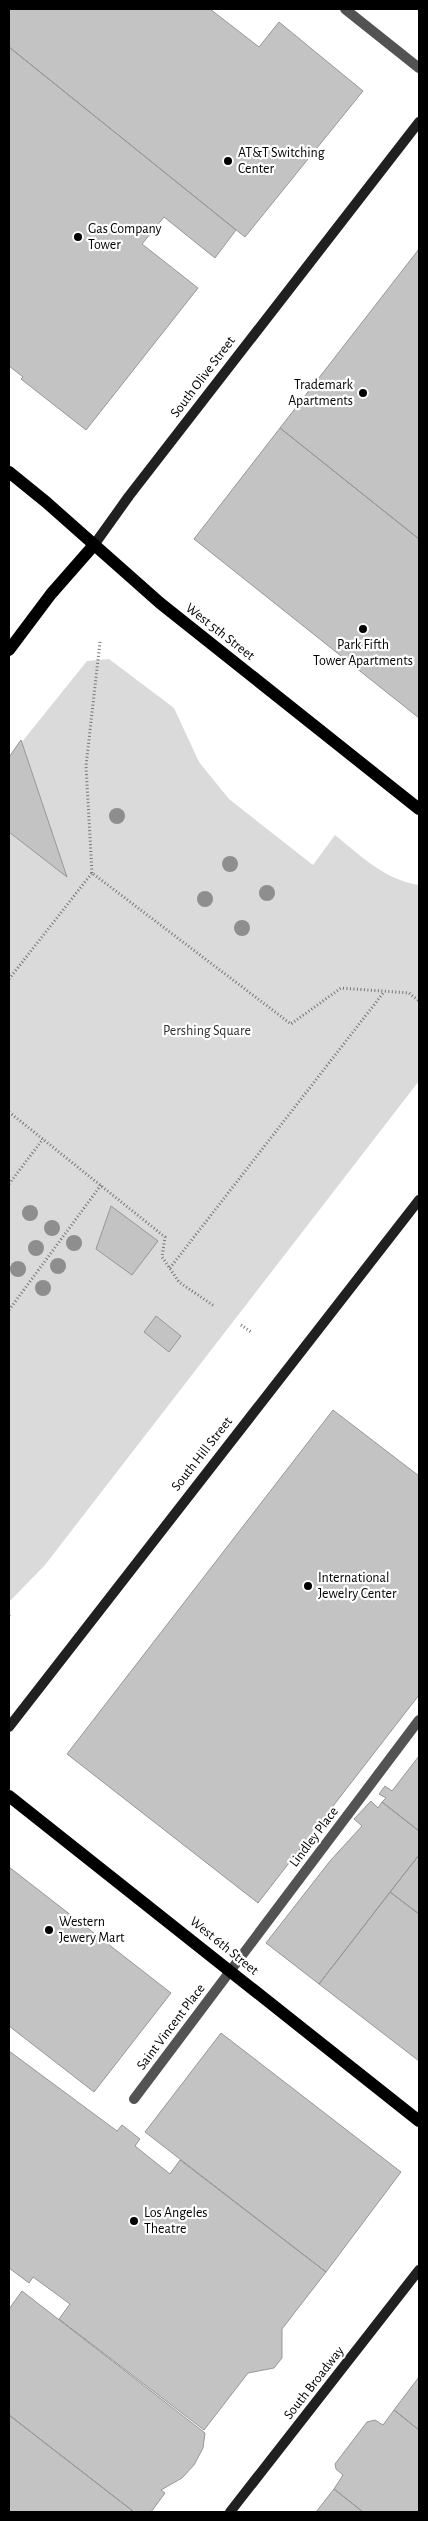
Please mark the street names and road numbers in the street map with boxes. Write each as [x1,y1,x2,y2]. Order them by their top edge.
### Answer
street label: South Olive Street [168,333,238,420]
street label: West 5th Street [183,601,257,663]
street label: South Hill Street [169,1414,235,1494]
street label: Lindley Place [287,1804,341,1870]
street label: West 6th Street [187,1914,261,1978]
street label: Saint Vincent Place [134,1981,208,2073]
street label: South Broadway [281,2344,347,2422]

